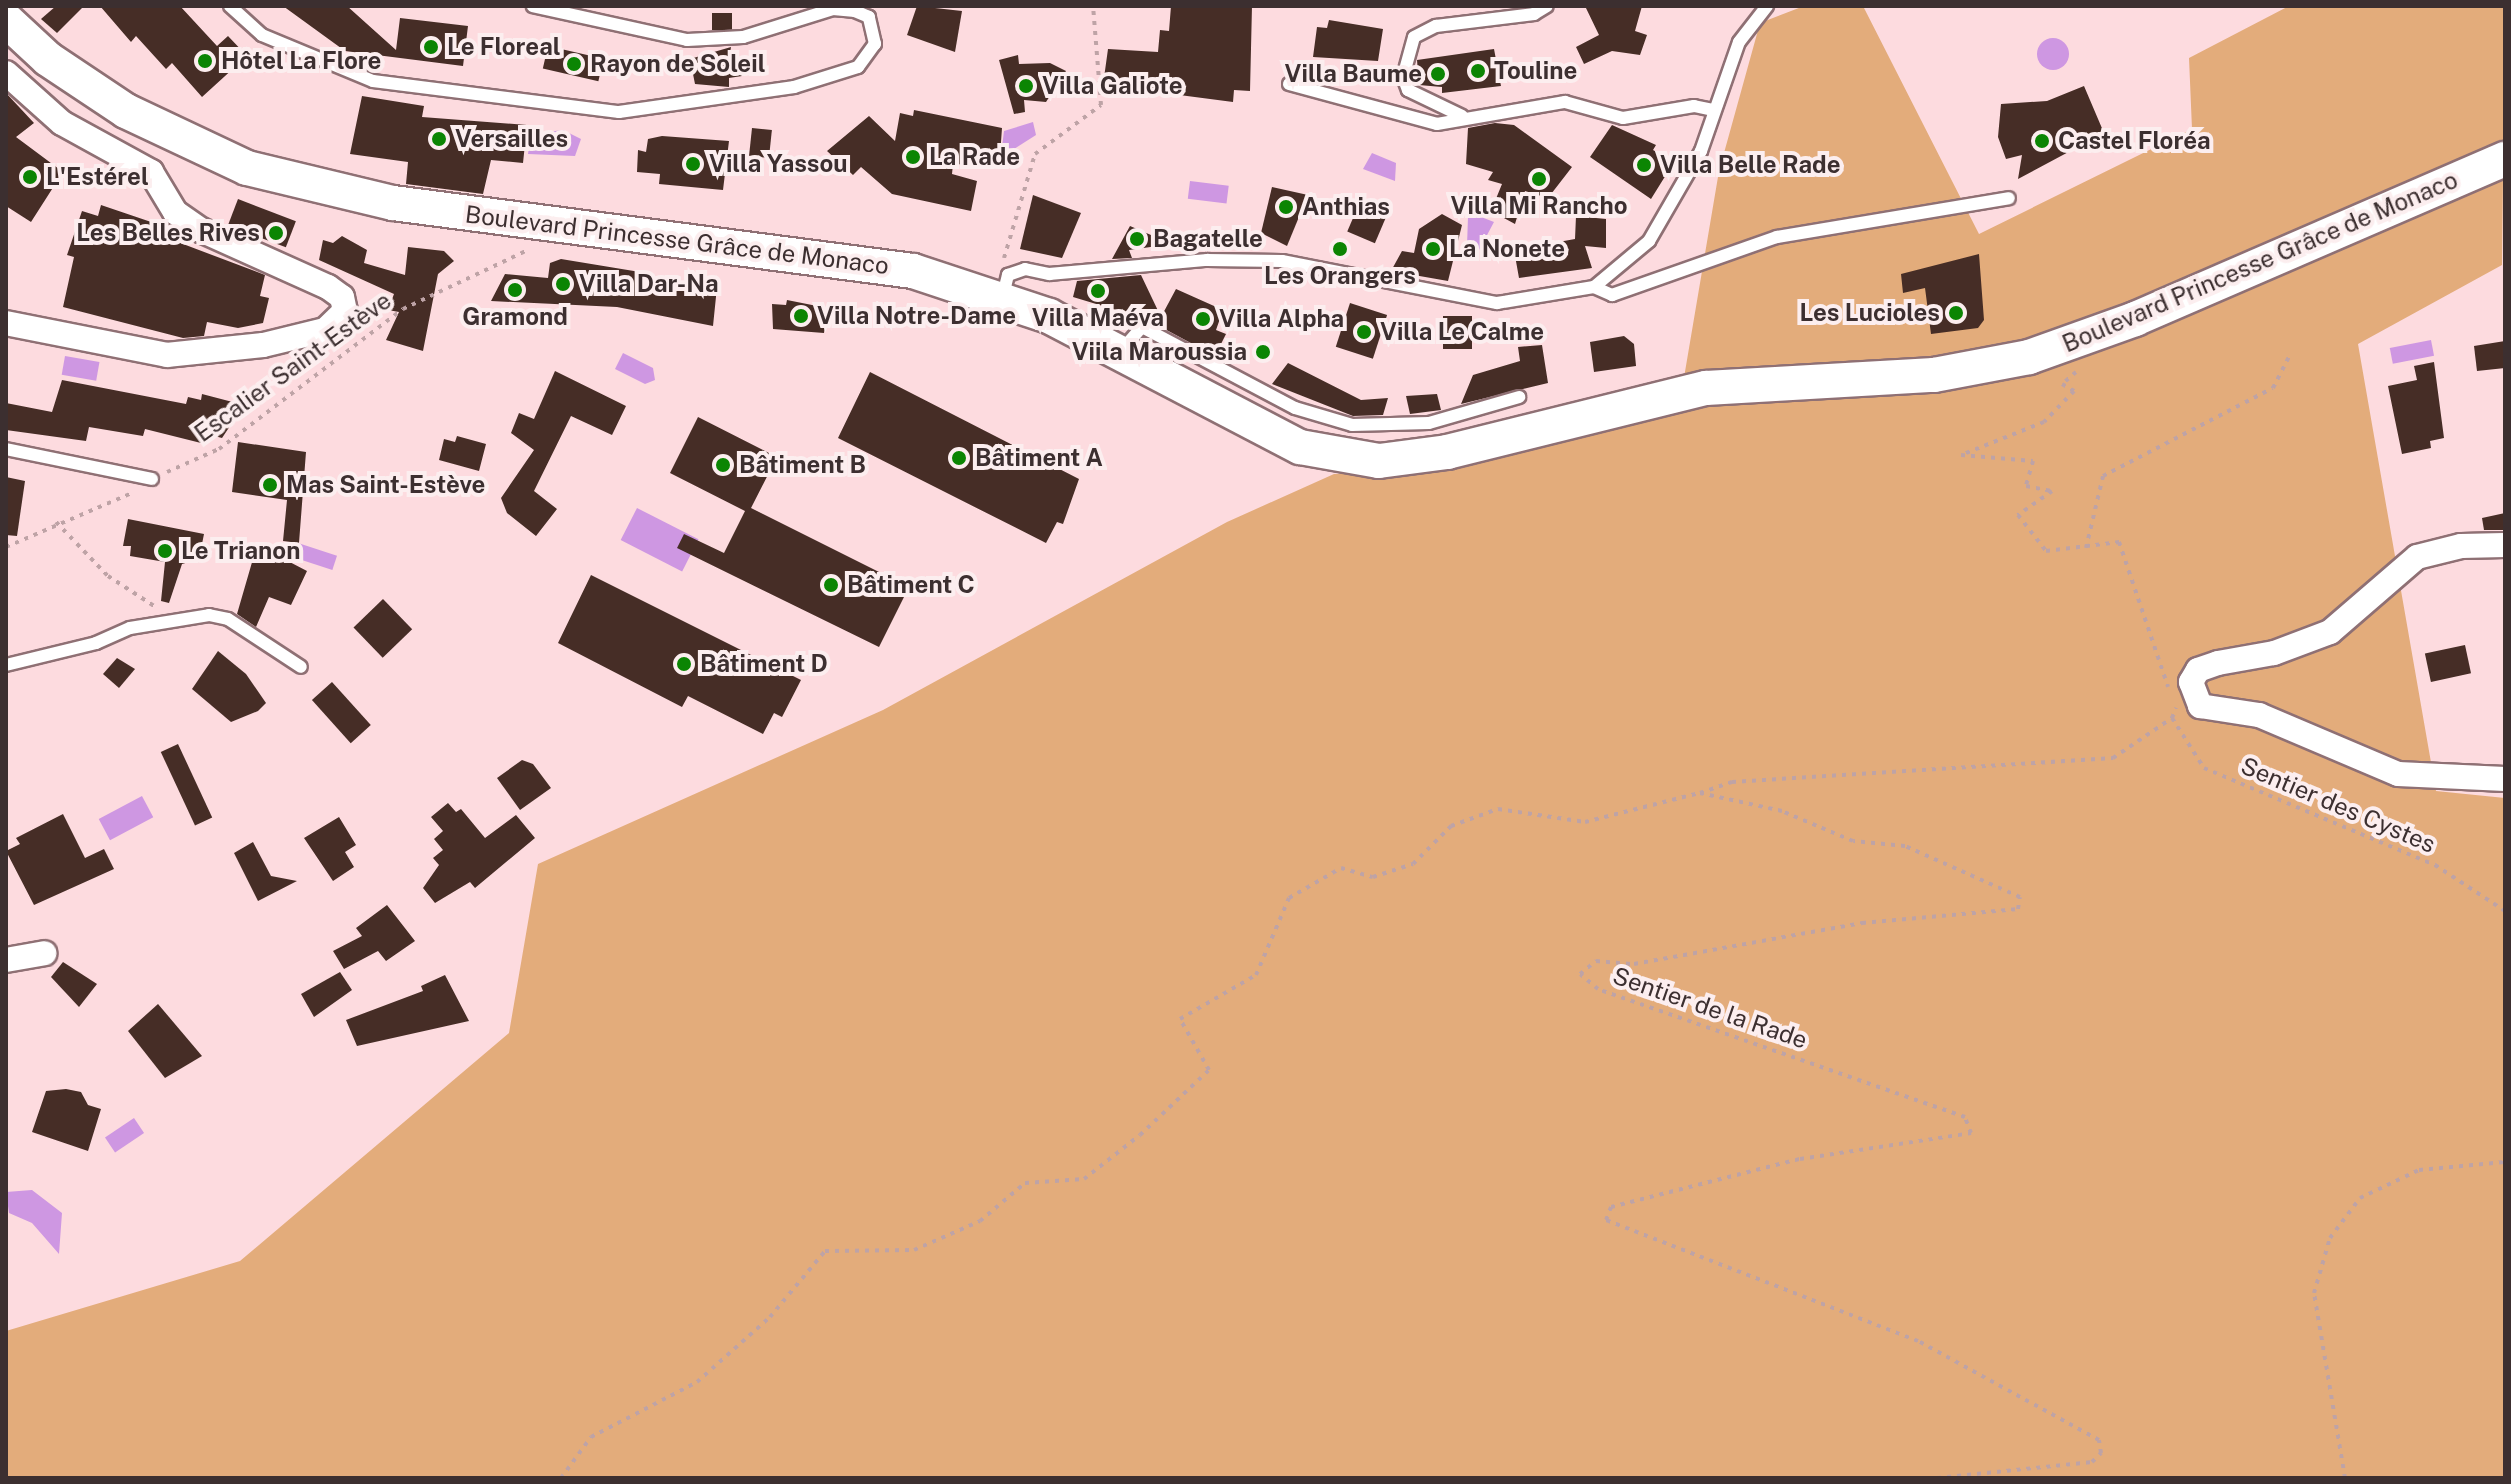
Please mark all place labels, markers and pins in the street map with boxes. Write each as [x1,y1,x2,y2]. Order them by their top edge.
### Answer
place label: Le Floreal [447,33,561,61]
marker: Le Floreal [422,38,440,56]
place label: Hôtel La Flore [221,47,381,75]
place label: Rayon de Soleil [590,50,766,78]
marker: Hôtel La Flore [196,52,214,70]
marker: Rayon de Soleil [565,55,583,73]
place label: Touline [1494,57,1577,85]
place label: Villa Baume [1285,60,1422,88]
marker: Touline [1469,62,1487,80]
marker: Villa Baume [1429,65,1447,83]
place label: Villa Galiote [1042,72,1183,100]
marker: Villa Galiote [1017,77,1035,95]
place label: Versailles [455,125,568,153]
place label: Castel Floréa [2058,127,2211,155]
marker: Versailles [430,130,448,148]
marker: Castel Floréa [2033,132,2051,150]
place label: La Rade [929,143,1020,171]
marker: La Rade [904,148,922,166]
place label: Villa Yassou [709,150,848,178]
place label: Villa Belle Rade [1660,151,1841,179]
marker: Villa Yassou [684,155,702,173]
marker: Villa Belle Rade [1635,156,1653,174]
place label: L'Estérel [46,163,149,191]
marker: L'Estérel [21,168,39,186]
marker: Villa Mi Rancho [1530,170,1548,188]
place label: Villa Mi Rancho [1451,192,1627,220]
place label: Anthias [1302,193,1390,221]
marker: Anthias [1277,198,1295,216]
place label: Les Belles Rives [76,219,260,247]
marker: Les Belles Rives [267,224,285,242]
place label: Bagatelle [1153,225,1263,253]
marker: Bagatelle [1128,230,1146,248]
place label: La Nonete [1449,235,1565,263]
marker: Les Orangers [1331,240,1349,258]
marker: La Nonete [1424,240,1442,258]
place label: Les Orangers [1264,262,1416,290]
place label: Villa Dar-Na [579,270,719,298]
marker: Villa Dar-Na [554,275,572,293]
marker: Gramond [506,281,524,299]
marker: Villa Maéva [1089,282,1107,300]
place label: Les Lucioles [1799,299,1940,327]
place label: Villa Notre-Dame [817,302,1016,330]
place label: Gramond [462,303,568,331]
place label: Villa Maéva [1032,304,1164,332]
marker: Les Lucioles [1947,304,1965,322]
place label: Villa Alpha [1219,305,1344,333]
marker: Villa Notre-Dame [792,307,810,325]
marker: Villa Alpha [1194,310,1212,328]
place label: Villa Le Calme [1380,318,1544,346]
marker: Villa Le Calme [1355,323,1373,341]
place label: Viila Maroussia [1072,338,1247,366]
marker: Viila Maroussia [1254,343,1272,361]
place label: Bâtiment A [975,444,1103,472]
marker: Bâtiment A [950,449,968,467]
place label: Bâtiment B [739,451,866,479]
marker: Bâtiment B [714,456,732,474]
place label: Mas Saint-Estève [286,471,486,499]
marker: Mas Saint-Estève [261,476,279,494]
place label: Le Trianon [181,537,300,565]
marker: Le Trianon [156,542,174,560]
place label: Bâtiment C [847,571,975,599]
marker: Bâtiment C [822,576,840,594]
place label: Bâtiment D [700,650,828,678]
marker: Bâtiment D [675,655,693,673]

